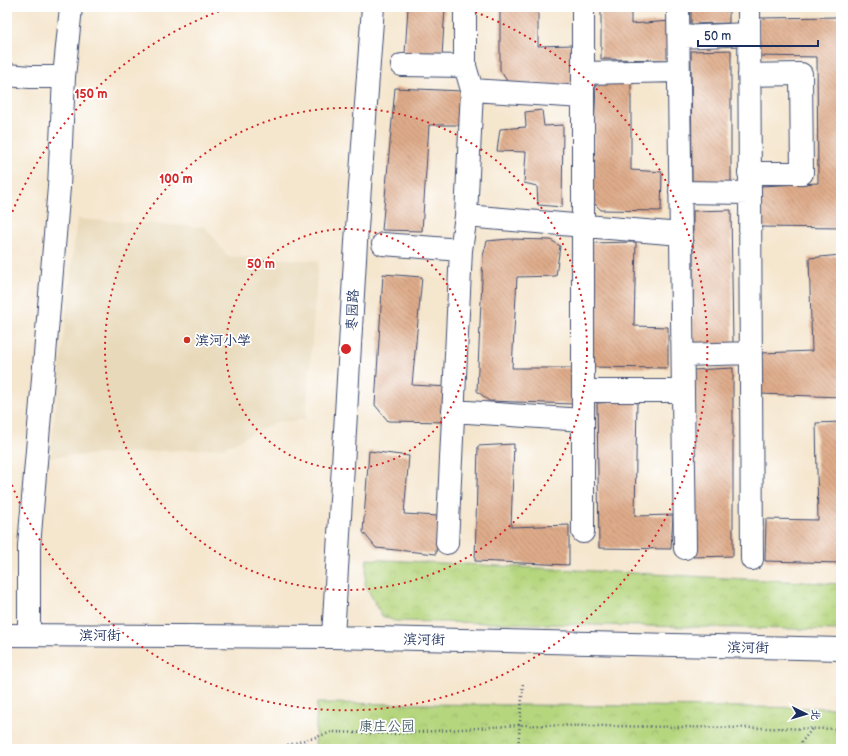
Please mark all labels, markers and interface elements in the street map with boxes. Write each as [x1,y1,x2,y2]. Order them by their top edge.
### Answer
scale bar [698,22,818,48]
text: 50 m [704,29,731,44]
text: 150 m [75,87,107,102]
text: 100 m [159,172,193,187]
text: 50 m [247,257,275,272]
street label: 枣园路 [343,289,362,331]
place label: 滨河小学 [195,332,251,349]
marker: 滨河小学 [182,335,192,345]
centre of rings [339,342,353,356]
street label: 滨河街 [79,627,121,644]
street label: 滨河街 [403,631,445,648]
street label: 滨河街 [727,639,769,656]
north arrow [786,694,826,734]
text: 北 [809,709,822,721]
park label: 康庄公园 [359,718,415,735]

